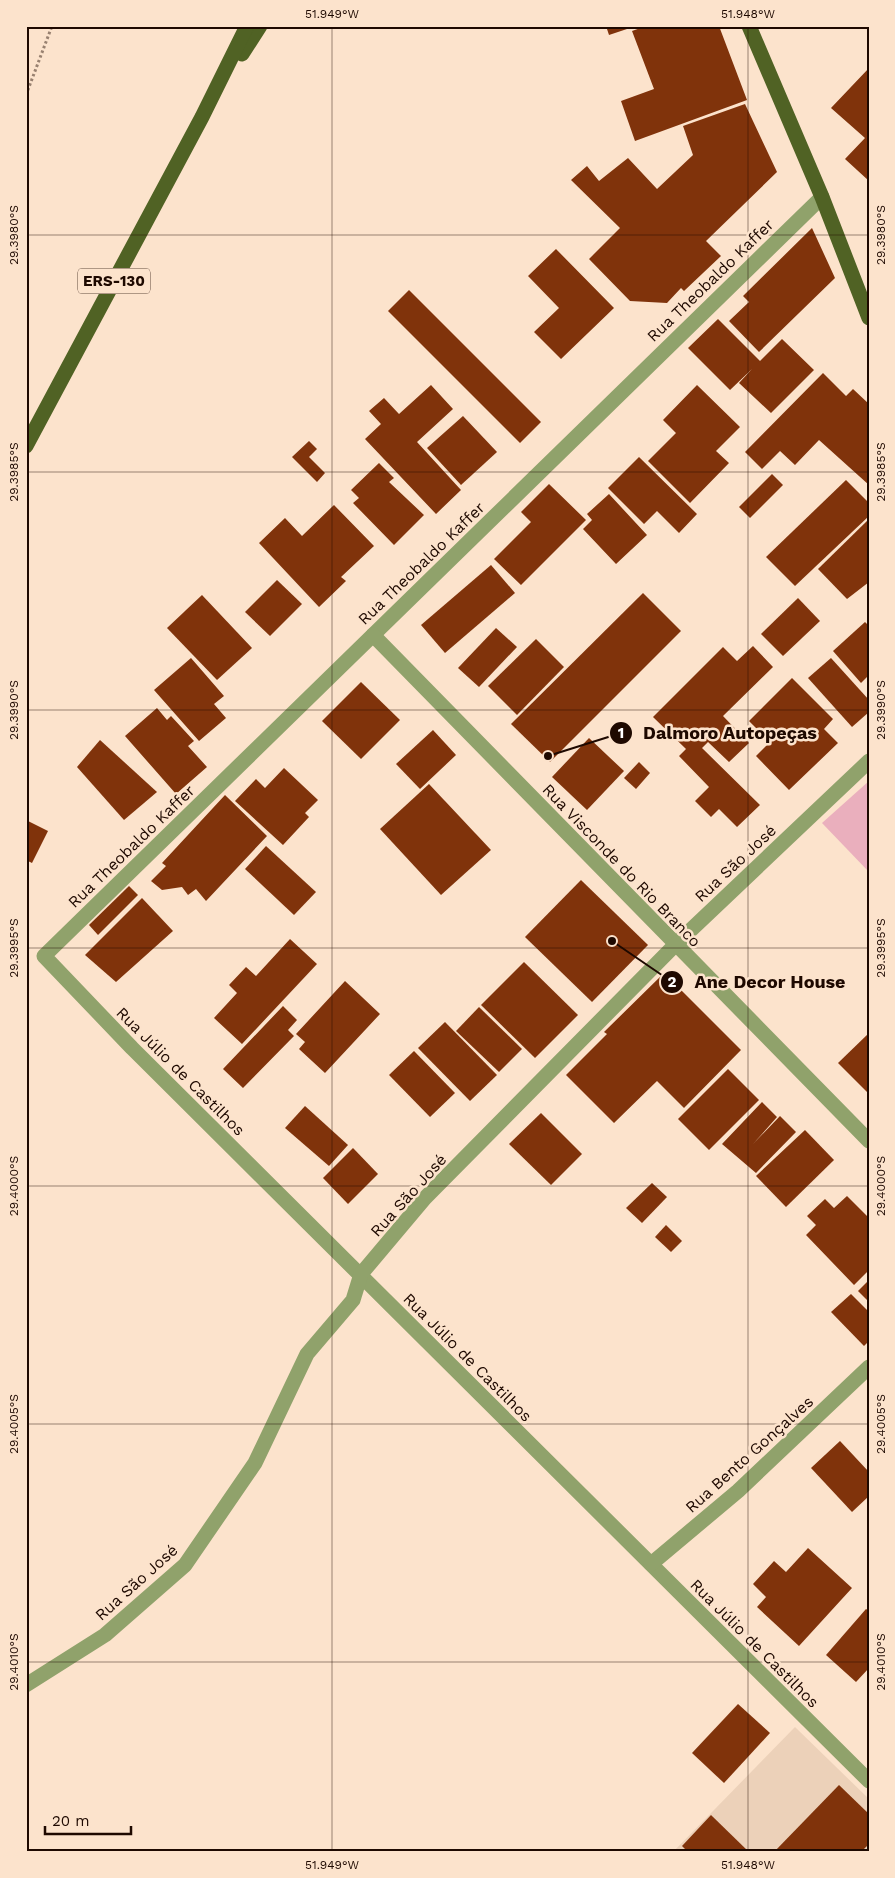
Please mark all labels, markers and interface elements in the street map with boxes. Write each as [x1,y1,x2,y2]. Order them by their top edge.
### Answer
text: 51.949°W [305,7,359,21]
text: 51.948°W [721,7,775,21]
text: 29.3980°S [7,205,21,265]
text: 29.3980°S [874,205,888,265]
street label: Rua Theobaldo Kaffer [643,215,778,346]
road number: ERS-130 [78,268,150,294]
text: 29.3985°S [7,442,21,502]
text: 29.3985°S [874,442,888,502]
street label: Rua Theobaldo Kaffer [354,498,489,629]
text: 29.3990°S [7,680,21,740]
text: 29.3990°S [874,680,888,740]
callout: Dalmoro Autopeças [608,716,827,749]
text: Dalmoro Autopeças [643,722,817,743]
text: 1 [618,724,624,742]
street label: Rua Visconde do Rio Branco [539,780,705,951]
street label: Rua Theobaldo Kaffer [64,781,199,912]
street label: Rua São José [691,821,780,906]
text: 29.3995°S [7,918,21,978]
text: 29.3995°S [874,918,888,978]
callout: Ane Decor House [659,965,855,998]
text: Ane Decor House [694,971,846,992]
text: 2 [668,973,677,991]
street label: Rua Júlio de Castilhos [112,1003,249,1140]
street label: Rua São José [366,1150,450,1241]
text: 29.4000°S [7,1156,21,1216]
text: 29.4000°S [874,1156,888,1216]
street label: Rua Júlio de Castilhos [399,1289,536,1426]
street label: Rua Bento Gonçalves [682,1392,817,1517]
text: 29.4005°S [7,1394,21,1454]
text: 29.4005°S [874,1394,888,1454]
street label: Rua São José [91,1540,182,1624]
street label: Rua Júlio de Castilhos [686,1575,823,1712]
text: 29.4010°S [7,1633,21,1691]
text: 29.4010°S [874,1633,888,1691]
scale bar [45,1803,131,1835]
text: 20 m [52,1812,90,1830]
text: 51.949°W [305,1858,359,1872]
text: 51.948°W [721,1858,775,1872]

